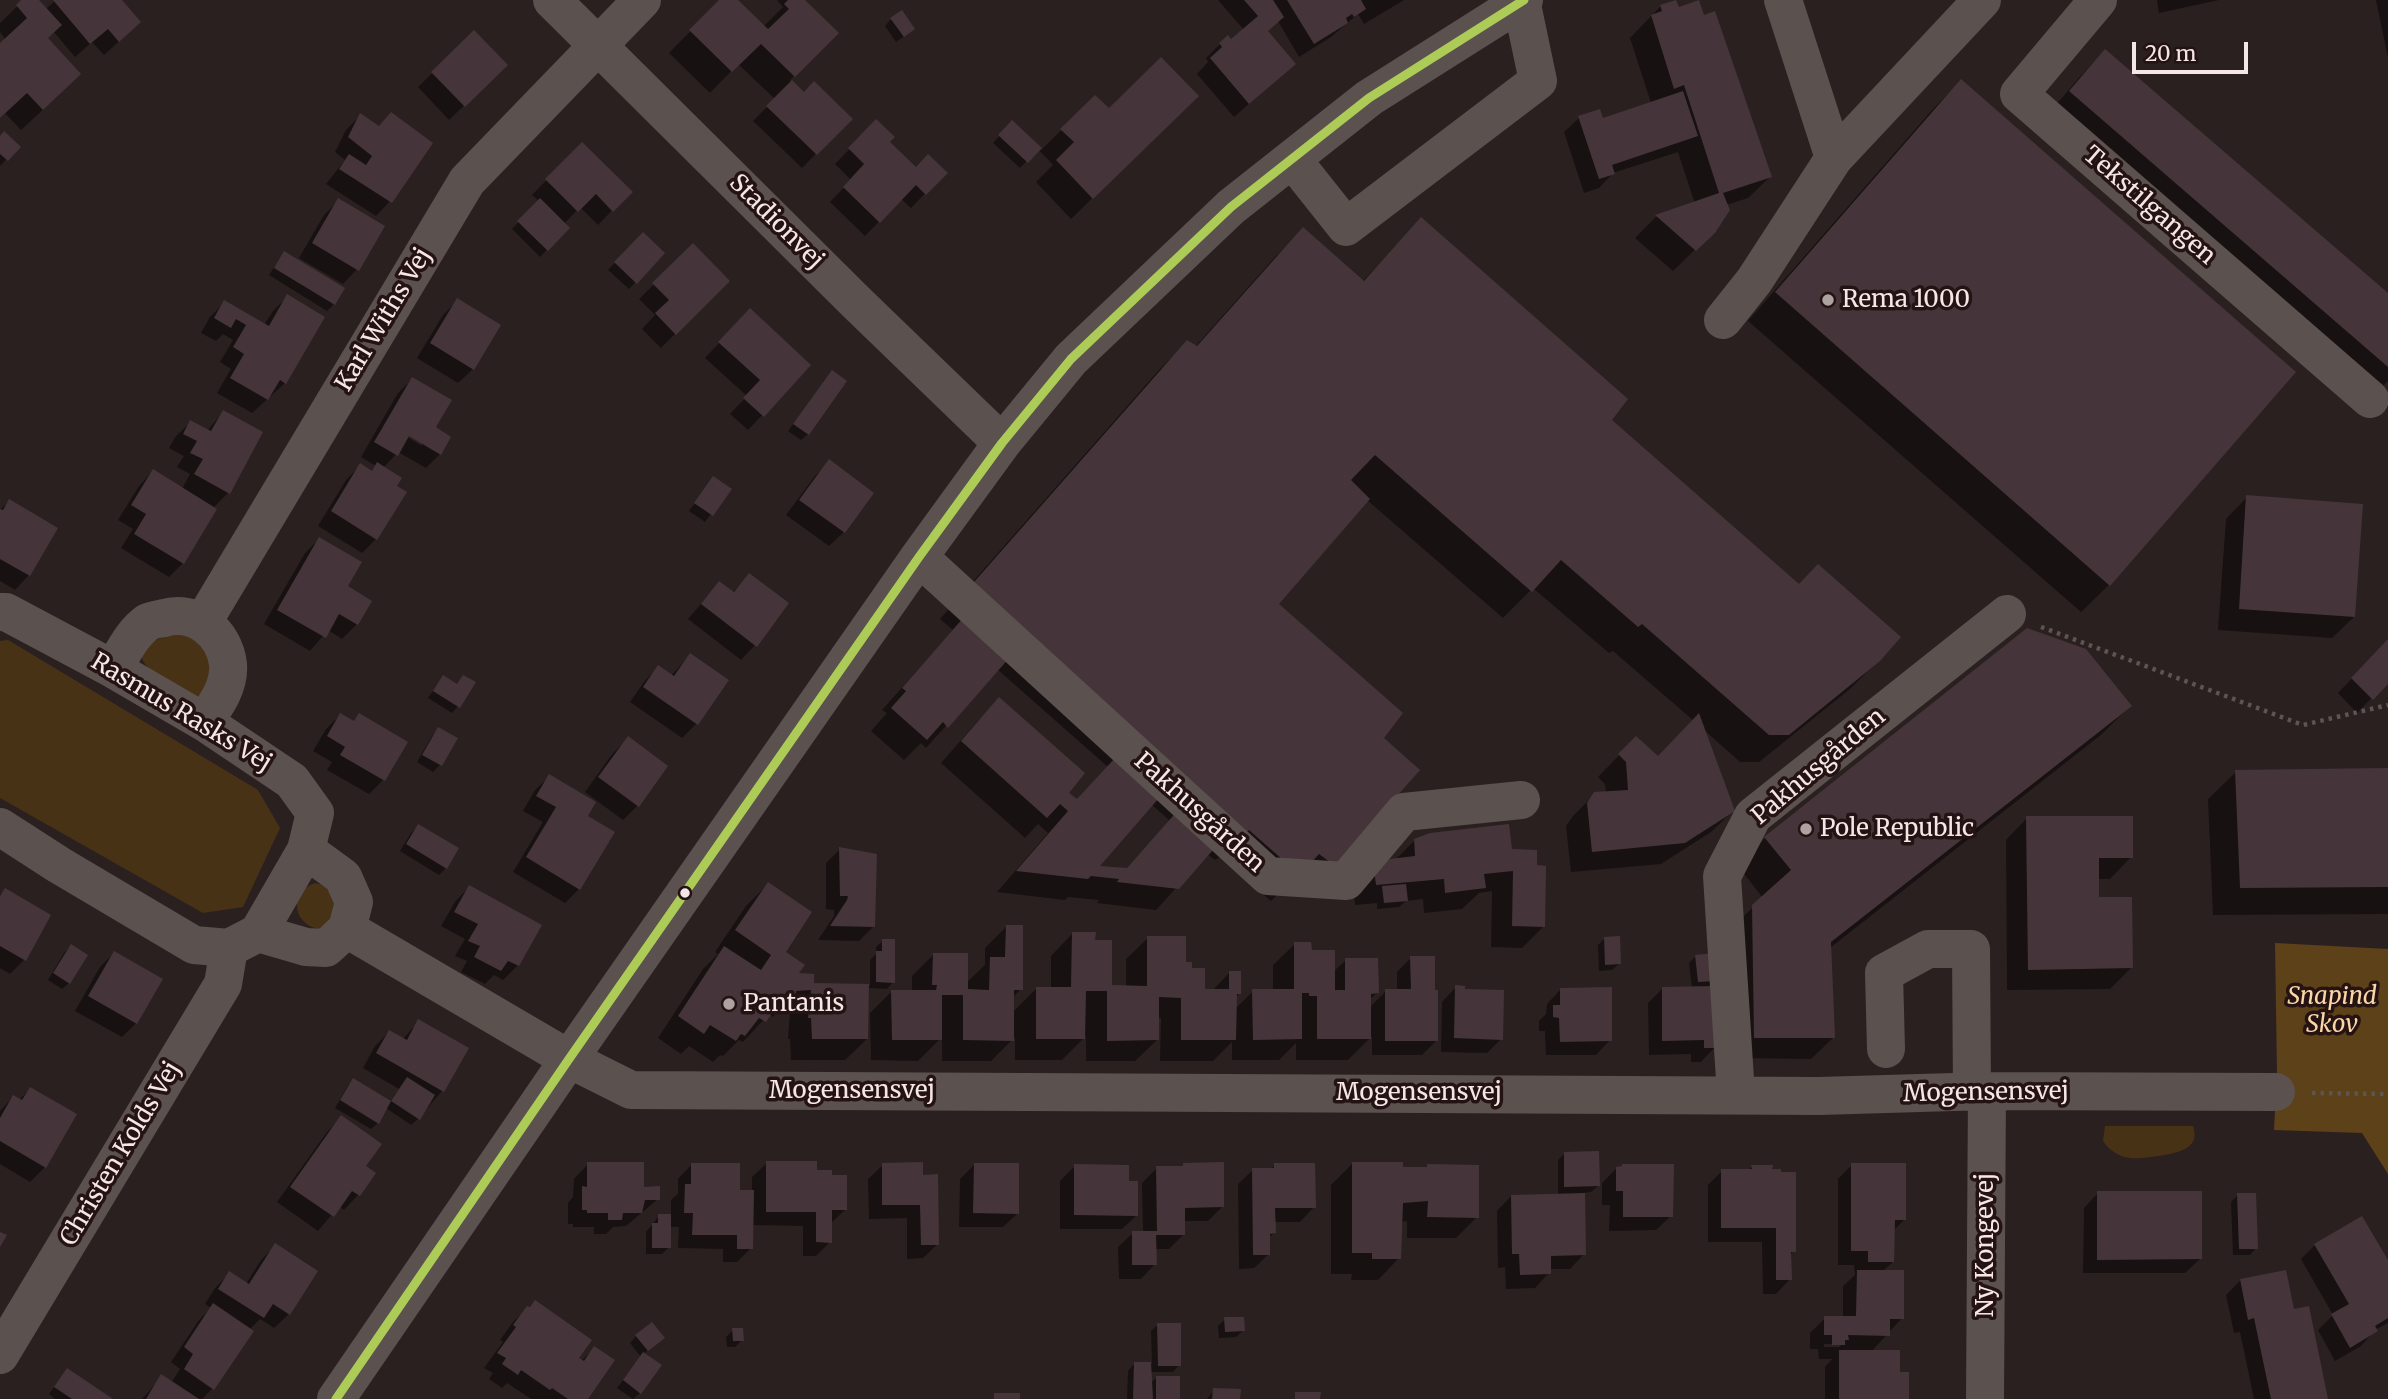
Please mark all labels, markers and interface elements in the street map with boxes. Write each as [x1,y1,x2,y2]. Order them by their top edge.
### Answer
scale bar [2136,28,2252,72]
text: 20 m [2145,40,2196,67]
street label: Tekstilgangen [2077,141,2221,271]
street label: Stadionvej [723,169,829,275]
street label: Karl Withs Vej [330,243,438,397]
place label: Rema 1000 [1842,286,1970,314]
marker: Rema 1000 [1820,292,1836,308]
street label: Rasmus Rasks Vej [85,648,277,778]
street label: Pakhusgården [1746,703,1892,831]
street label: Pakhusgården [1128,747,1270,879]
place label: Pole Republic [1820,815,1974,843]
marker: Pole Republic [1798,821,1814,837]
unlabelled marker [678,886,692,900]
park label: Snapind Skov [2287,983,2377,1039]
place label: Pantanis [743,990,844,1018]
marker: Pantanis [721,996,737,1012]
street label: Christen Kolds Vej [55,1057,187,1251]
street label: Mogensensvej [769,1077,935,1105]
street label: Mogensensvej [1903,1077,2069,1109]
street label: Mogensensvej [1336,1079,1502,1107]
street label: Ny Kongevej [1972,1173,2000,1317]

